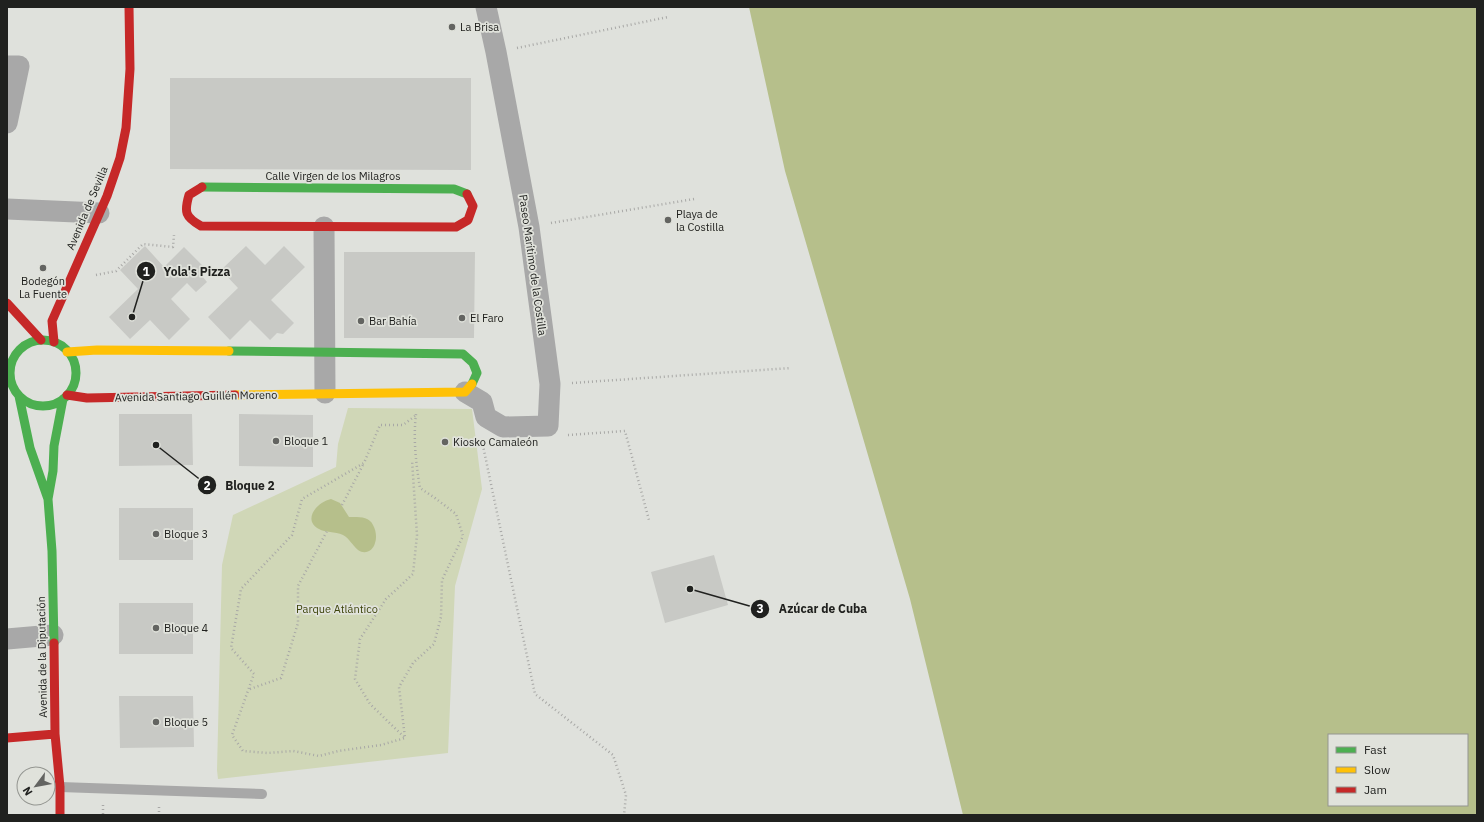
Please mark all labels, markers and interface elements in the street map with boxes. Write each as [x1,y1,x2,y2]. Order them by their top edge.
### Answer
place label: La Brisa [460,20,499,34]
marker: La Brisa [447,22,457,32]
street label: Avenida de Sevilla [63,164,111,252]
street label: Calle Virgen de los Milagros [265,169,401,183]
street label: Paseo Marítimo de la Costilla [516,194,550,337]
place label: Playa de la Costilla [676,207,724,234]
marker: Playa de la Costilla [663,215,673,225]
callout: Yola's Pizza [136,259,238,283]
marker: Bodegón La Fuente [38,263,48,273]
text: 1 [142,264,150,279]
text: Yola's Pizza [164,264,231,279]
place label: Bodegón La Fuente [19,274,67,301]
place label: El Faro [470,311,504,325]
marker: El Faro [457,313,467,323]
place label: Bar Bahía [369,314,417,328]
marker: Bar Bahía [356,316,366,326]
street label: Avenida Santiago Guillén Moreno [115,388,277,404]
place label: Bloque 1 [284,434,329,448]
place label: Kiosko Camaleón [453,435,538,449]
marker: Bloque 1 [271,436,281,446]
marker: Kiosko Camaleón [440,437,450,447]
callout: Bloque 2 [197,473,283,497]
text: 2 [203,478,211,493]
text: Bloque 2 [225,478,275,493]
place label: Bloque 3 [164,527,208,541]
marker: Bloque 3 [151,529,161,539]
street label: Avenida de la Diputación [34,596,50,718]
callout: Azúcar de Cuba [750,597,875,621]
text: 3 [756,601,764,616]
text: Azúcar de Cuba [779,601,867,616]
park label: Parque Atlántico [296,602,378,616]
place label: Bloque 4 [164,621,209,635]
marker: Bloque 4 [151,623,161,633]
place label: Bloque 5 [164,715,208,729]
marker: Bloque 5 [151,717,161,727]
legend [1328,734,1468,806]
text: Fast [1364,742,1387,757]
text: Slow [1364,762,1390,777]
north arrow [16,766,56,806]
text: Jam [1364,782,1387,797]
text: N [19,784,36,798]

